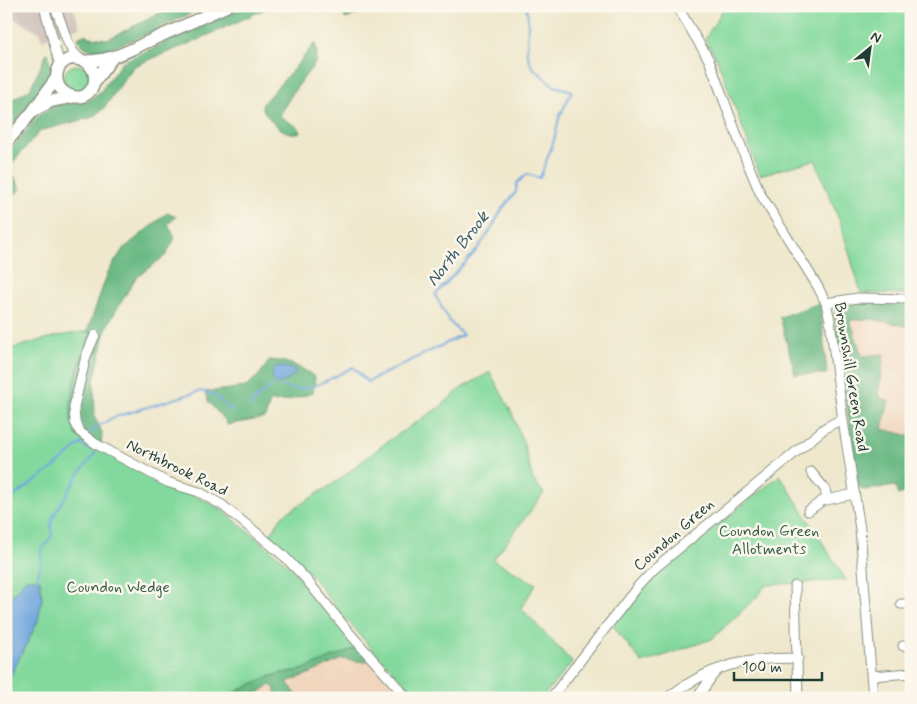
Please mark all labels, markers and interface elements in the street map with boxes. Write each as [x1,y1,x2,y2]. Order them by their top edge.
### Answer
north arrow [844,22,894,72]
text: N [867,27,884,48]
water label: North Brook [421,206,495,292]
street label: Brownshill Green Road [829,301,873,453]
street label: Northbrook Road [123,434,231,502]
street label: Coundon Green [629,494,719,576]
park label: Coundon Green Allotments [719,521,819,560]
park label: Coundon Wedge [66,577,170,598]
scale bar [734,649,822,681]
text: 100 m [742,658,782,678]

